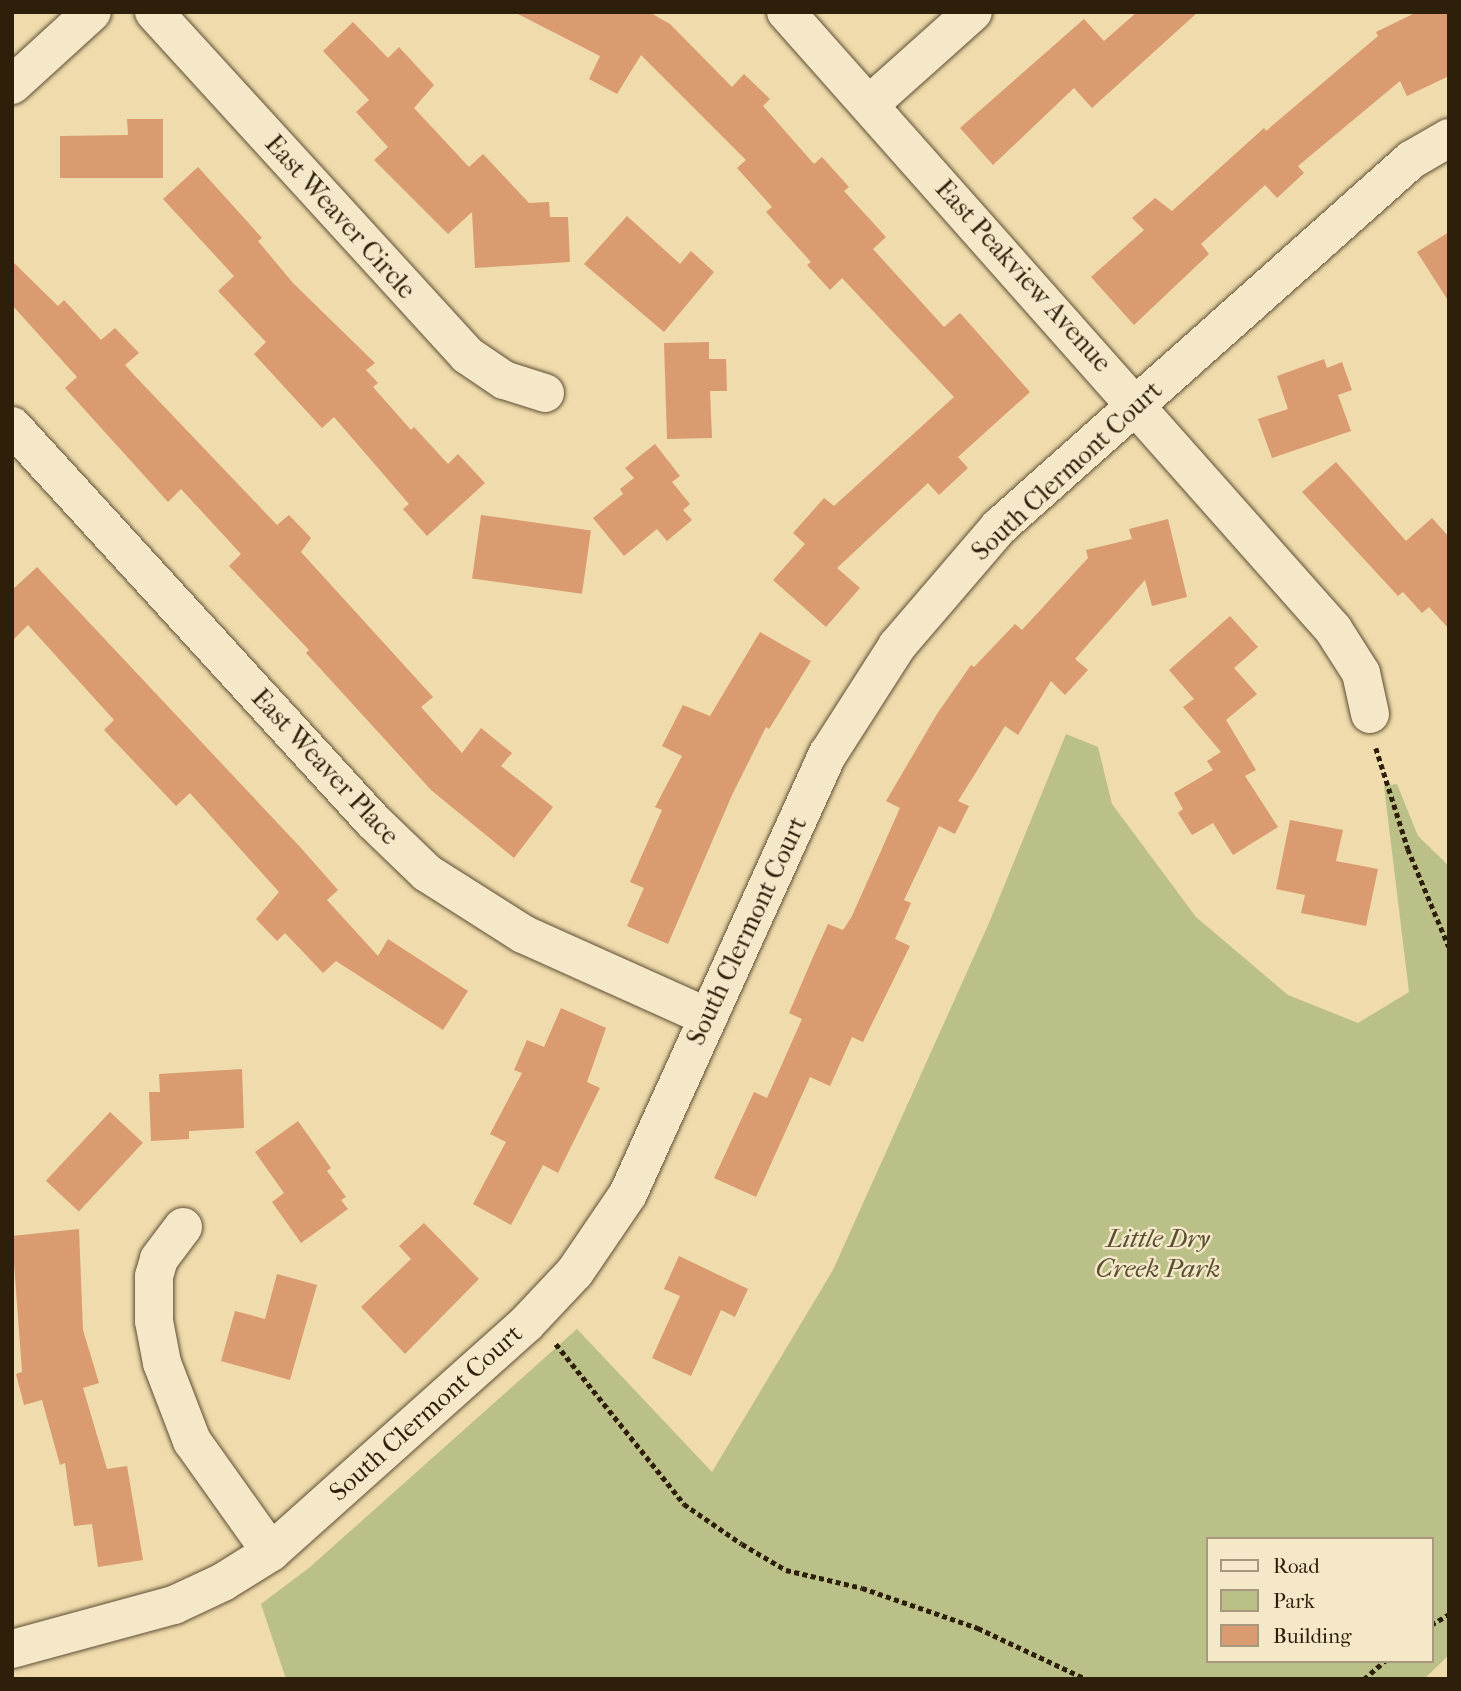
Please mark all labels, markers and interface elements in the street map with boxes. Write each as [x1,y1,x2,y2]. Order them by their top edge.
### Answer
street label: East Weaver Circle [258,129,422,305]
street label: East Peakview Avenue [929,174,1117,378]
street label: South Clermont Court [965,375,1169,567]
street label: East Weaver Place [245,683,405,851]
street label: South Clermont Court [680,812,814,1050]
park label: Little Dry Creek Park [1096,1223,1220,1284]
street label: South Clermont Court [323,1318,529,1508]
legend [1206,1537,1433,1663]
text: Road [1273,1554,1320,1578]
text: Park [1273,1589,1315,1613]
text: Building [1273,1624,1351,1648]

